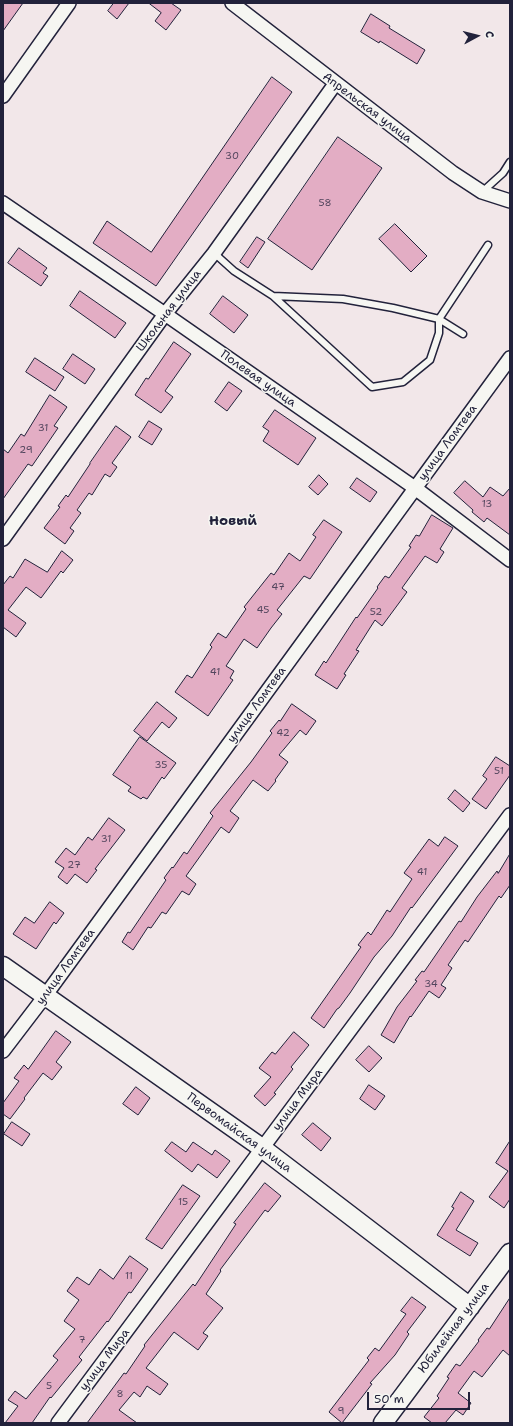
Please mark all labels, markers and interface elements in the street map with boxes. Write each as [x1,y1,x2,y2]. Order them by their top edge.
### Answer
north arrow [457,16,497,56]
text: С [482,30,497,39]
street label: Апрельская улица [319,70,415,146]
house number: 30 [225,150,239,162]
house number: 58 [319,197,331,209]
street label: Школьная улица [134,267,204,355]
street label: Полевая улица [217,348,299,410]
street label: улица Ломтева [416,402,480,484]
house number: 31 [38,422,48,434]
house number: 29 [19,444,33,456]
house number: 13 [482,498,492,510]
district label: Новый [209,513,257,529]
house number: 47 [271,581,285,593]
house number: 45 [257,604,269,616]
house number: 52 [370,606,382,618]
street label: улица Ломтева [225,664,289,746]
house number: 41 [210,666,220,678]
house number: 42 [276,727,290,739]
house number: 35 [155,759,167,771]
house number: 51 [494,765,504,777]
house number: 31 [101,833,111,845]
house number: 27 [67,859,81,871]
house number: 41 [417,866,427,878]
street label: улица Ломтева [34,926,98,1008]
house number: 34 [424,978,438,990]
street label: улица Мира [270,1066,326,1134]
street label: Первомайская улица [184,1090,294,1176]
house number: 15 [178,1196,188,1208]
house number: 11 [125,1270,133,1282]
street label: Юбилейная улица [415,1280,493,1376]
street label: улица Мира [77,1326,133,1394]
house number: 7 [79,1334,85,1346]
house number: 5 [46,1380,52,1392]
scale bar [369,1384,472,1410]
house number: 8 [117,1388,123,1400]
text: 50 m [374,1391,404,1407]
house number: 9 [338,1405,344,1417]

